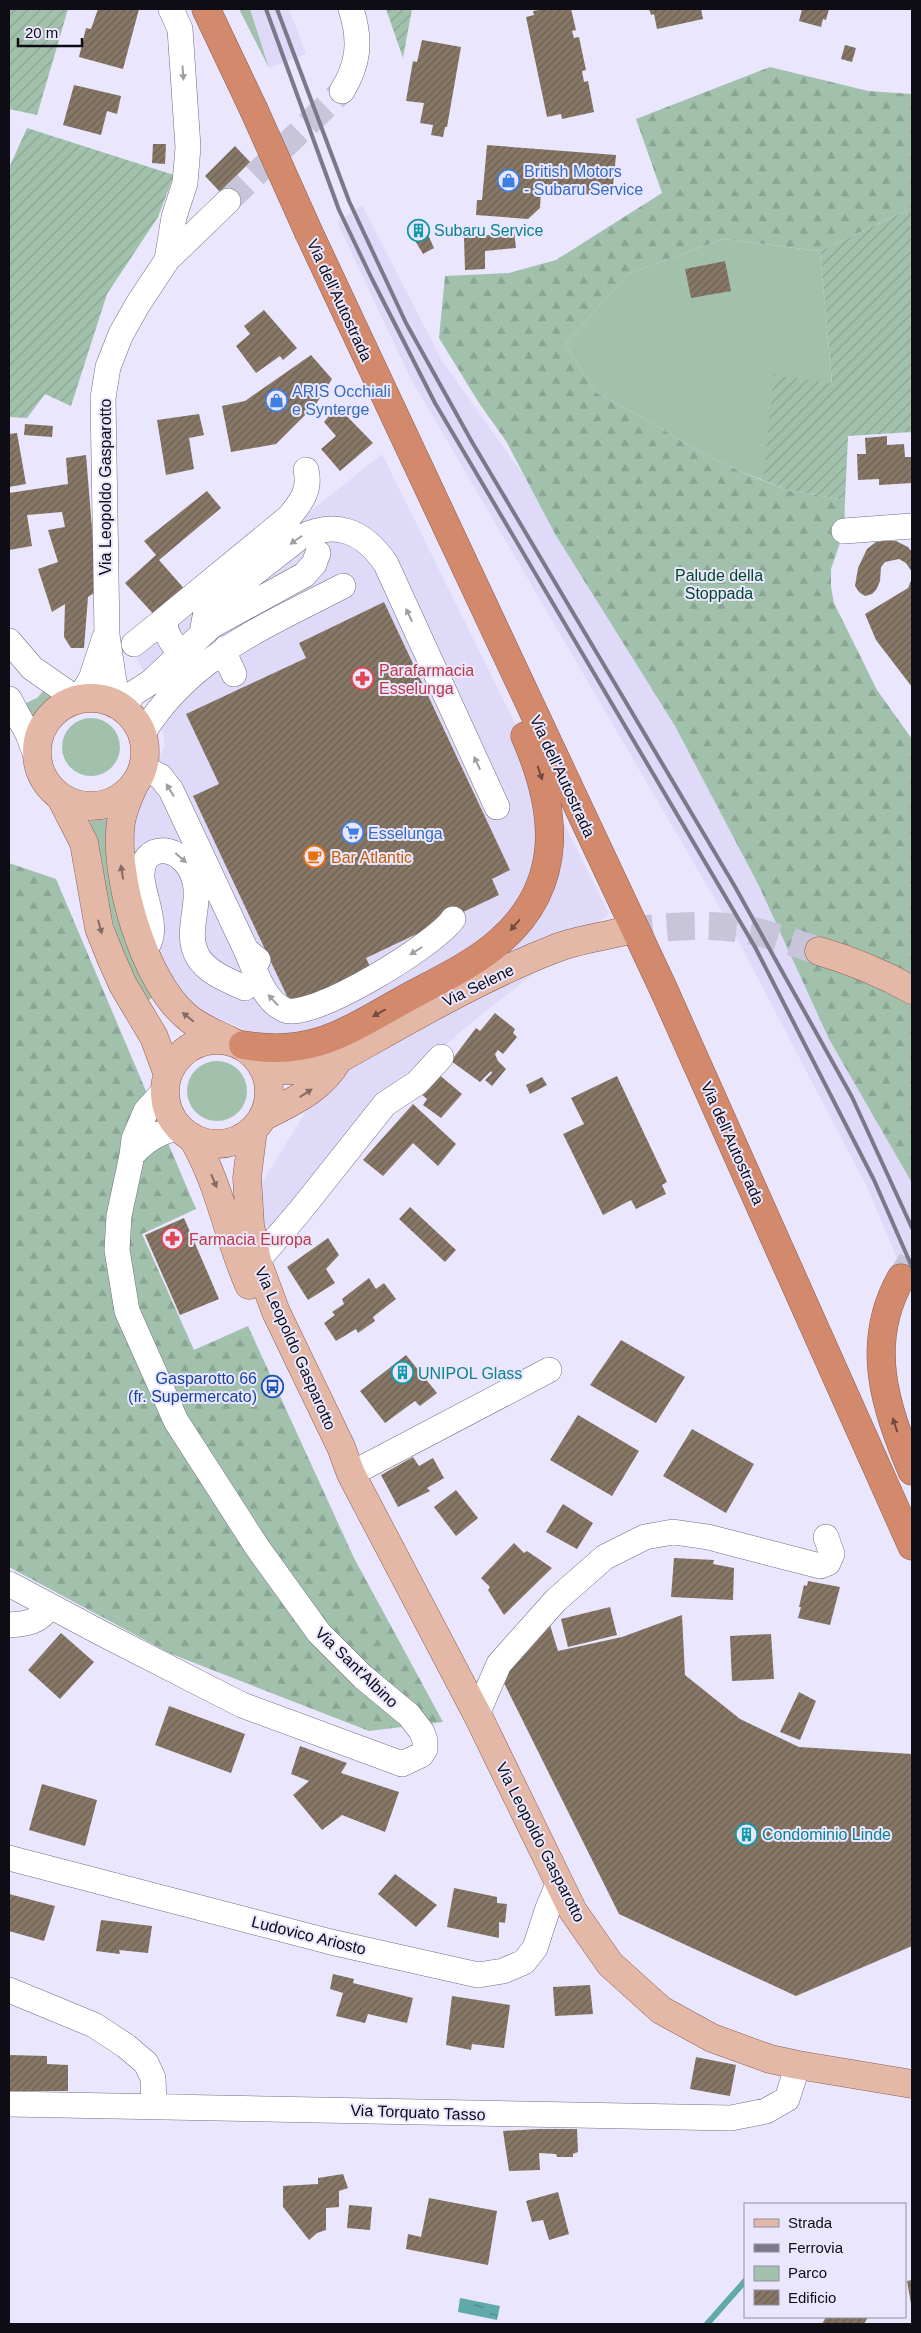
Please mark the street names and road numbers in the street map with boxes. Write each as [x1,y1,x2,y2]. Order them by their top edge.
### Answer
street label: Via dell'Autostrada [304,237,375,364]
street label: Via Leopoldo Gasparotto [97,399,114,575]
street label: Via dell'Autostrada [527,713,598,840]
street label: Via Selene [440,961,517,1010]
street label: Via dell'Autostrada [698,1079,767,1207]
street label: Via Leopoldo Gasparotto [252,1264,339,1432]
street label: Via Sant'Albino [312,1624,401,1711]
street label: Via Leopoldo Gasparotto [493,1760,588,1925]
street label: Ludovico Ariosto [250,1913,368,1958]
street label: Via Torquato Tasso [350,2102,486,2123]

